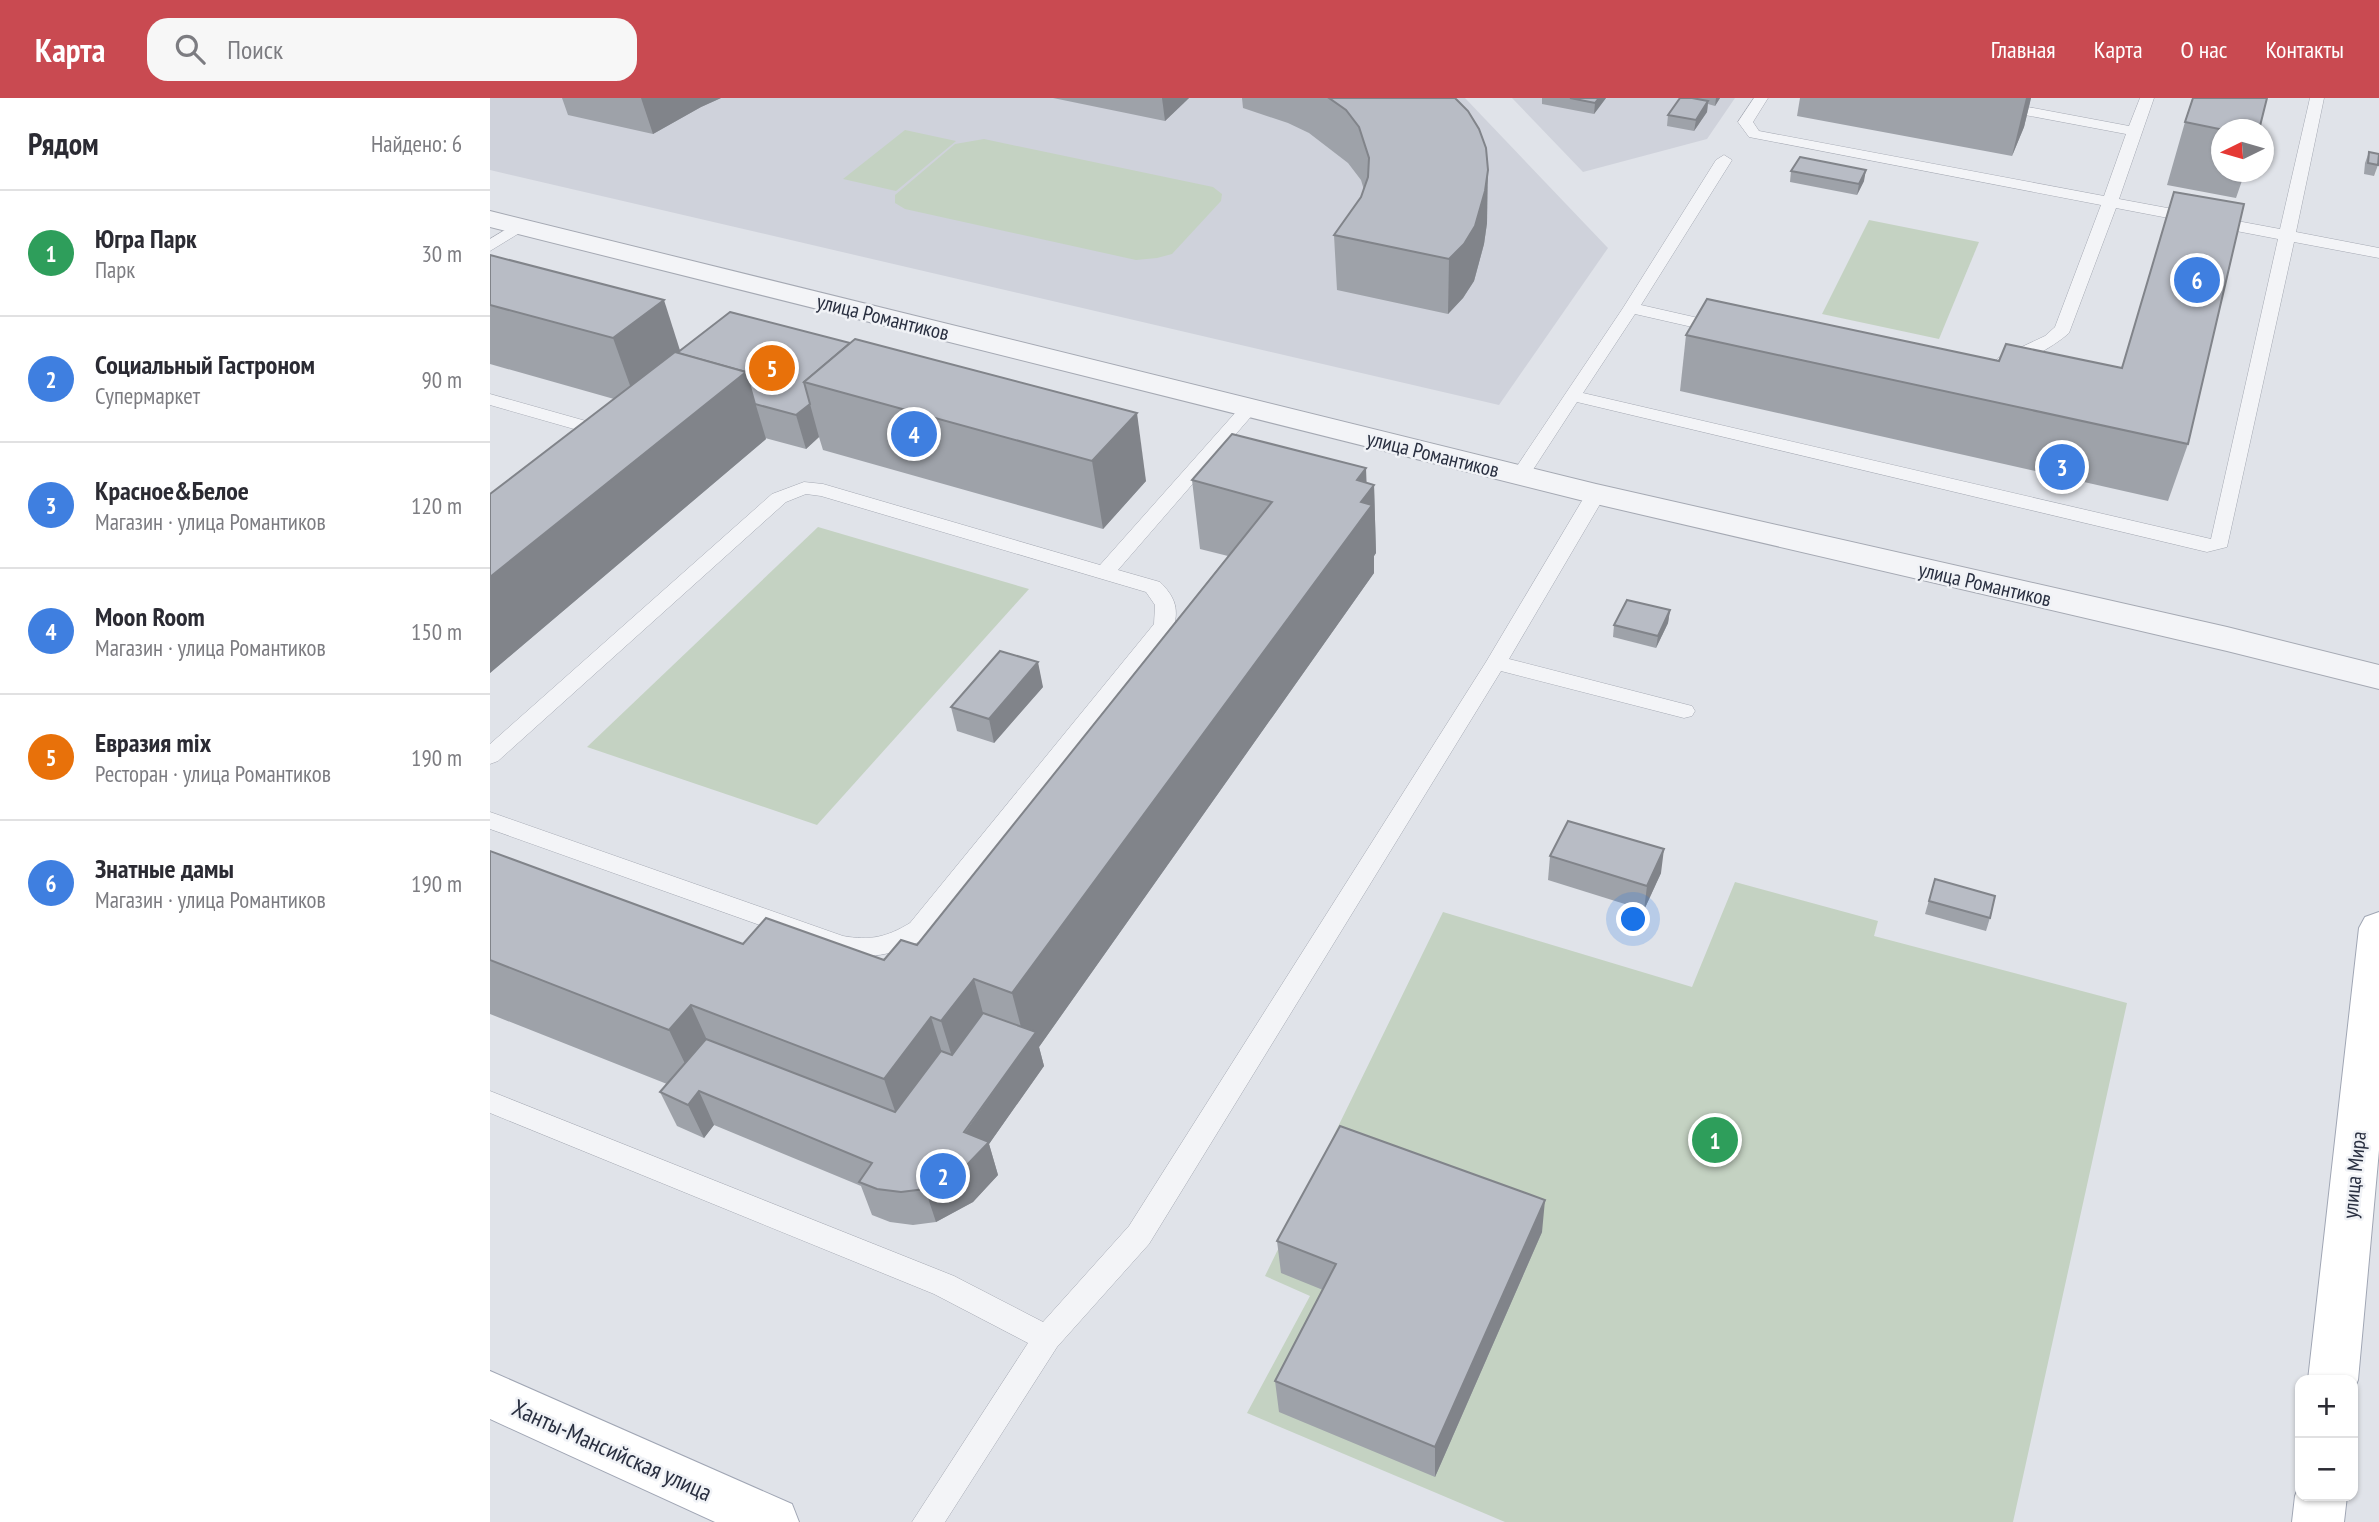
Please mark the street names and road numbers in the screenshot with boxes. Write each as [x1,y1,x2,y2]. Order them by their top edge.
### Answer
street label: улица Романтиков [814,288,952,346]
street label: улица Романтиков [1364,425,1502,483]
street label: улица Романтиков [1916,556,2054,612]
street label: улица Мира [2336,1130,2372,1220]
street label: Ханты-Мансийская улица [507,1392,717,1508]

